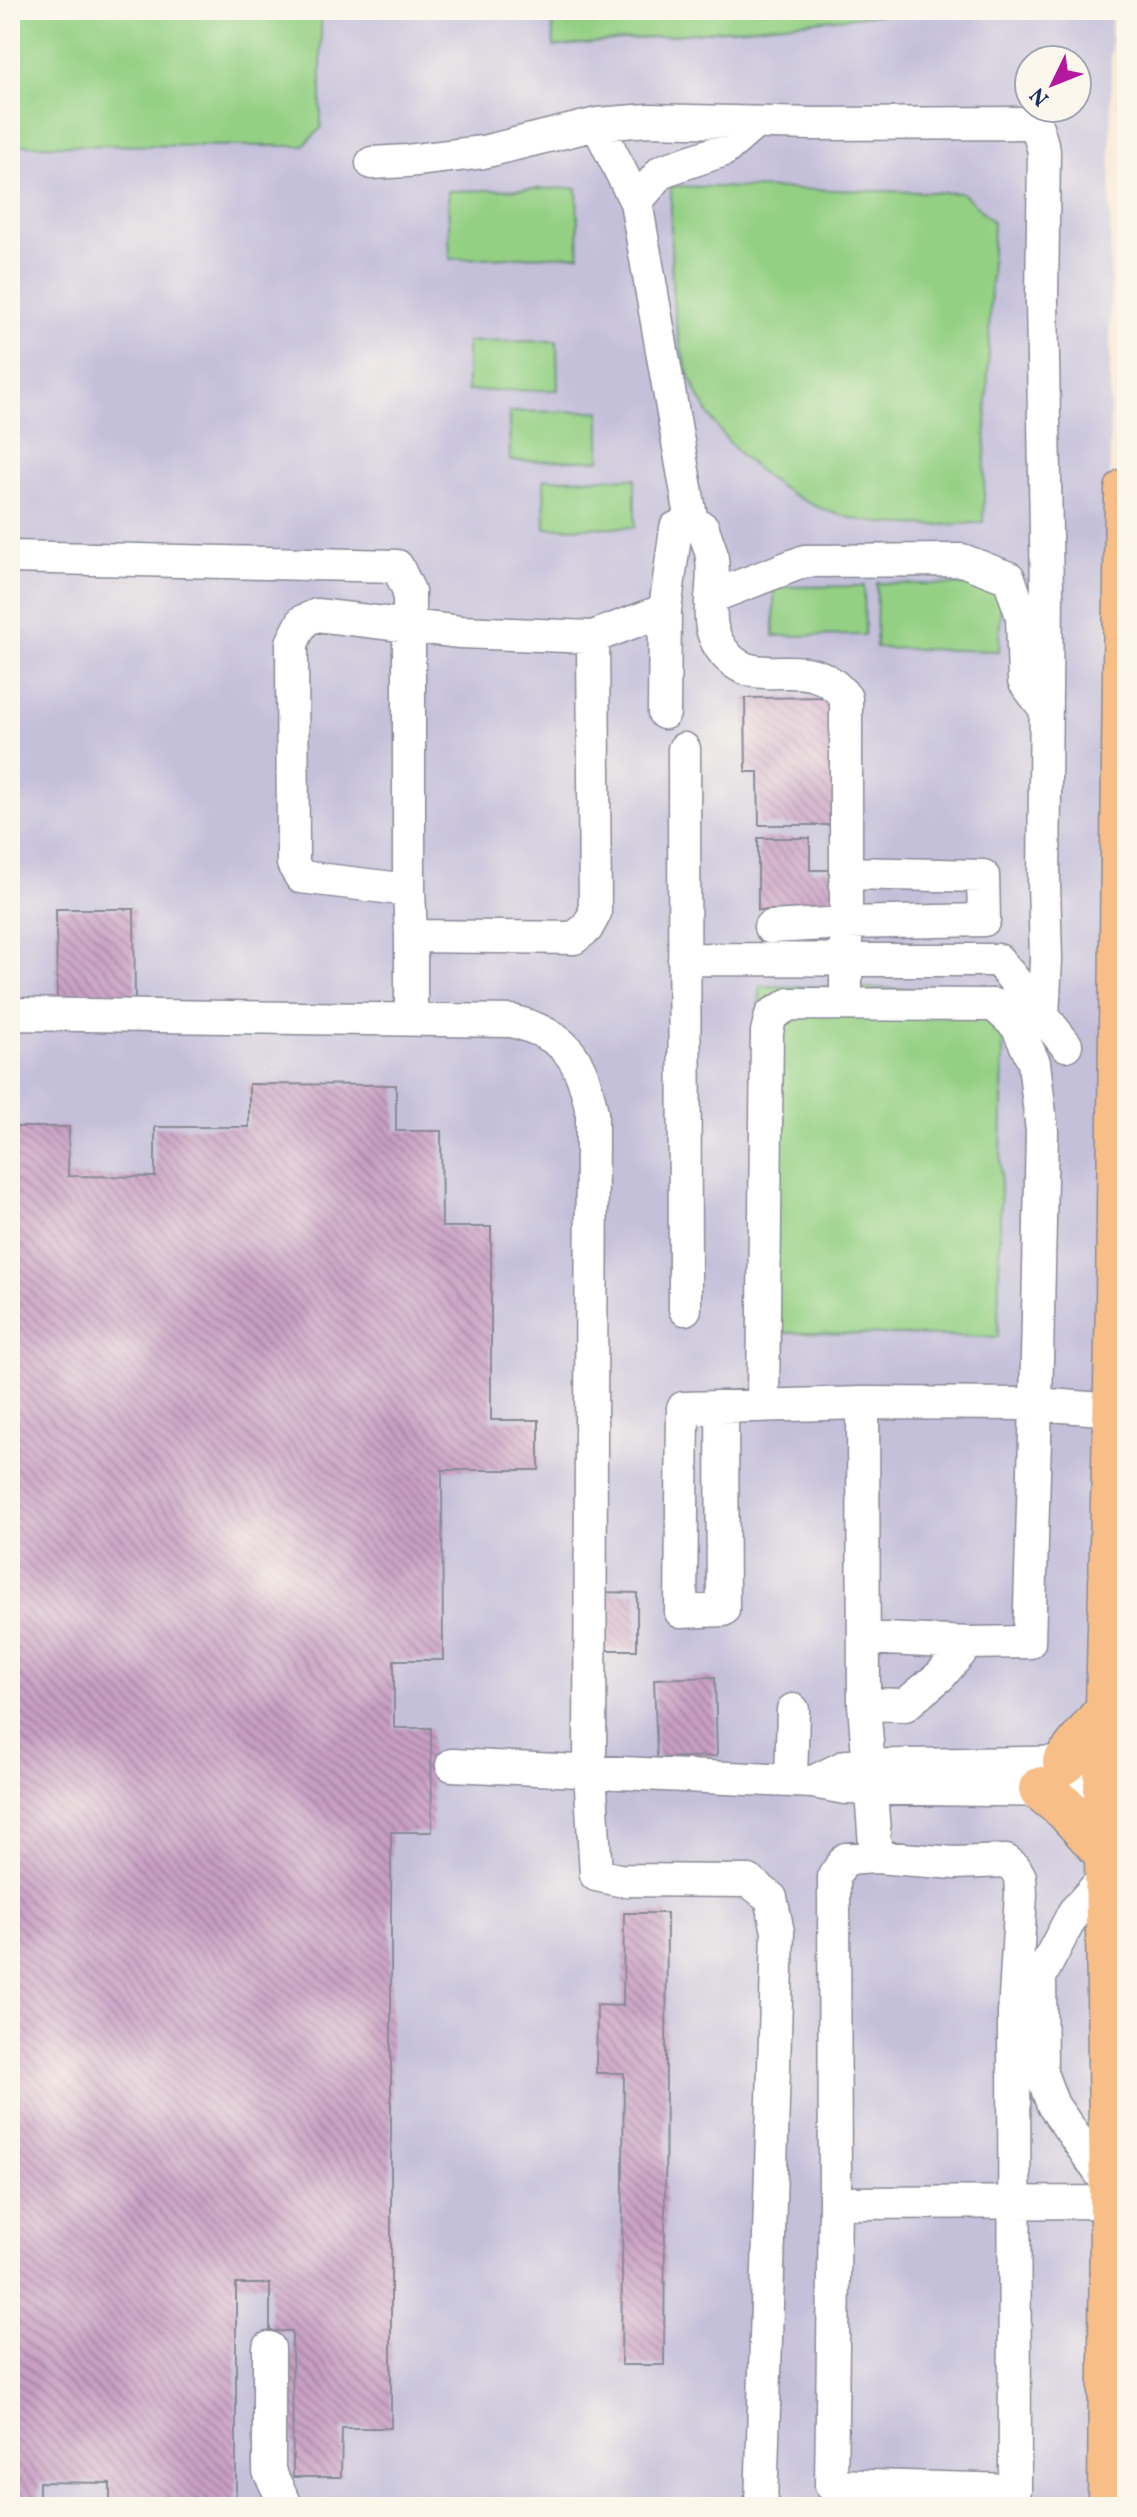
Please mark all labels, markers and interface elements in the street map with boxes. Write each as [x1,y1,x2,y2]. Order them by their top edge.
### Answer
north arrow [1013,44,1093,124]
text: N [1023,80,1057,112]

